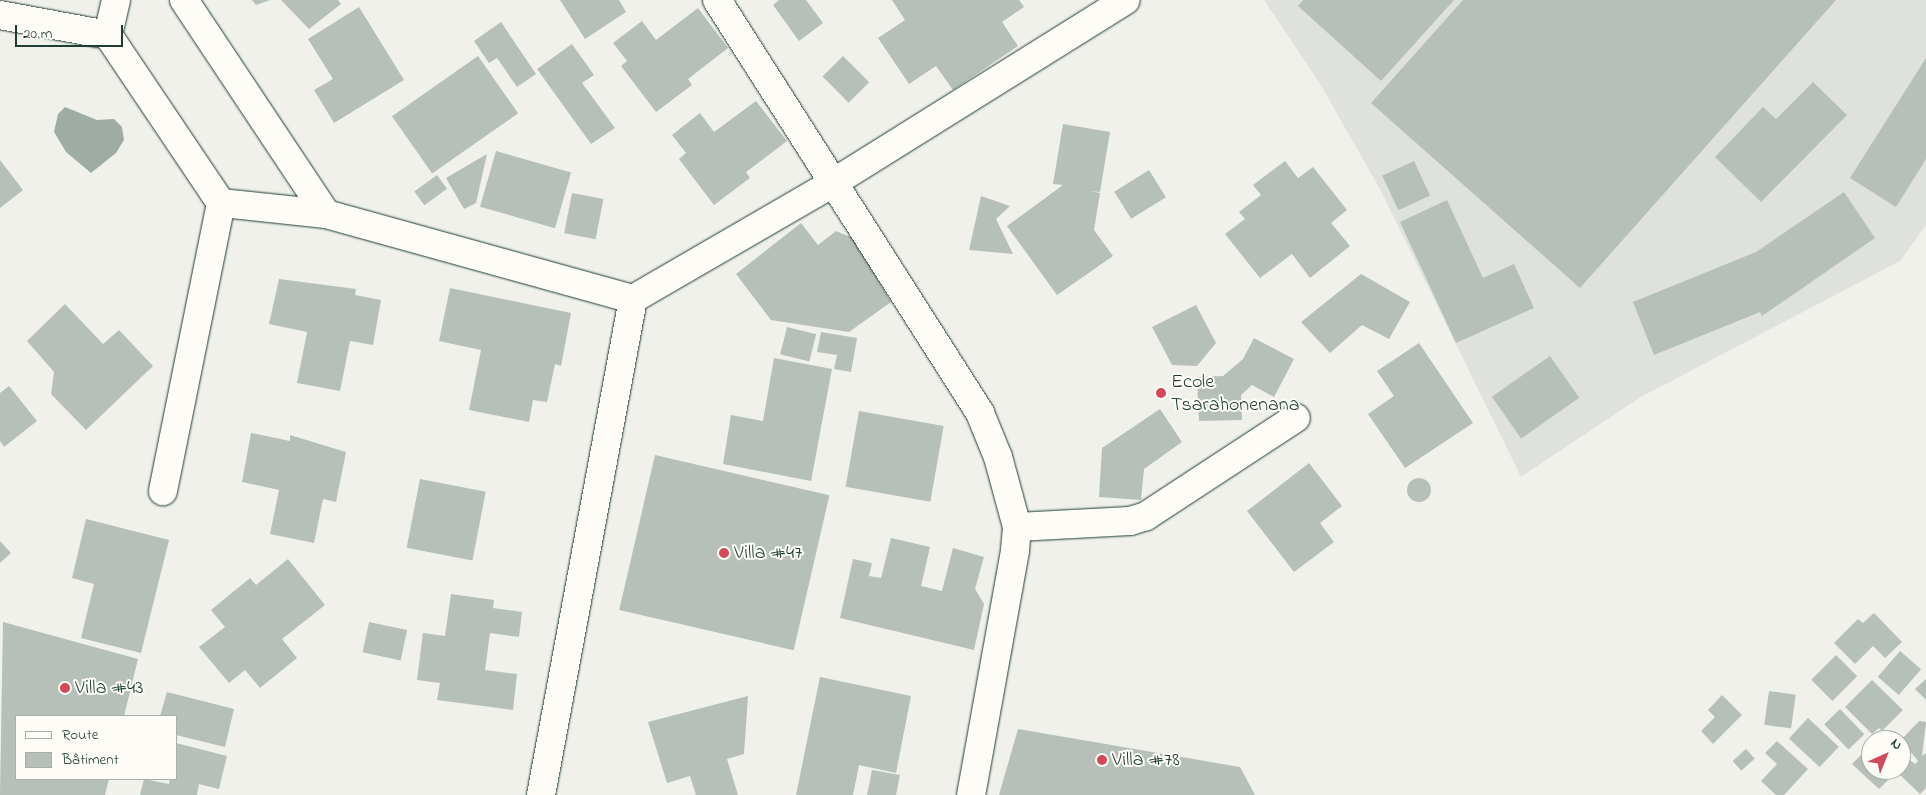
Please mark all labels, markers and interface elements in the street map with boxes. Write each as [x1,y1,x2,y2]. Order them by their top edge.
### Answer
scale bar [18,15,125,47]
text: 20 m [23,23,52,45]
place label: Ecole Tsarahonenana [1171,370,1299,417]
marker: Ecole Tsarahonenana [1155,387,1167,399]
place label: Villa #47 [734,541,802,565]
marker: Villa #47 [718,547,730,559]
place label: Villa #43 [75,676,143,700]
marker: Villa #43 [59,682,71,694]
legend [15,715,178,780]
text: Route [62,724,98,746]
north arrow [1861,730,1911,780]
text: N [1885,734,1907,755]
place label: Villa #78 [1112,748,1180,772]
text: Bâtiment [62,749,119,771]
marker: Villa #78 [1096,754,1108,766]

